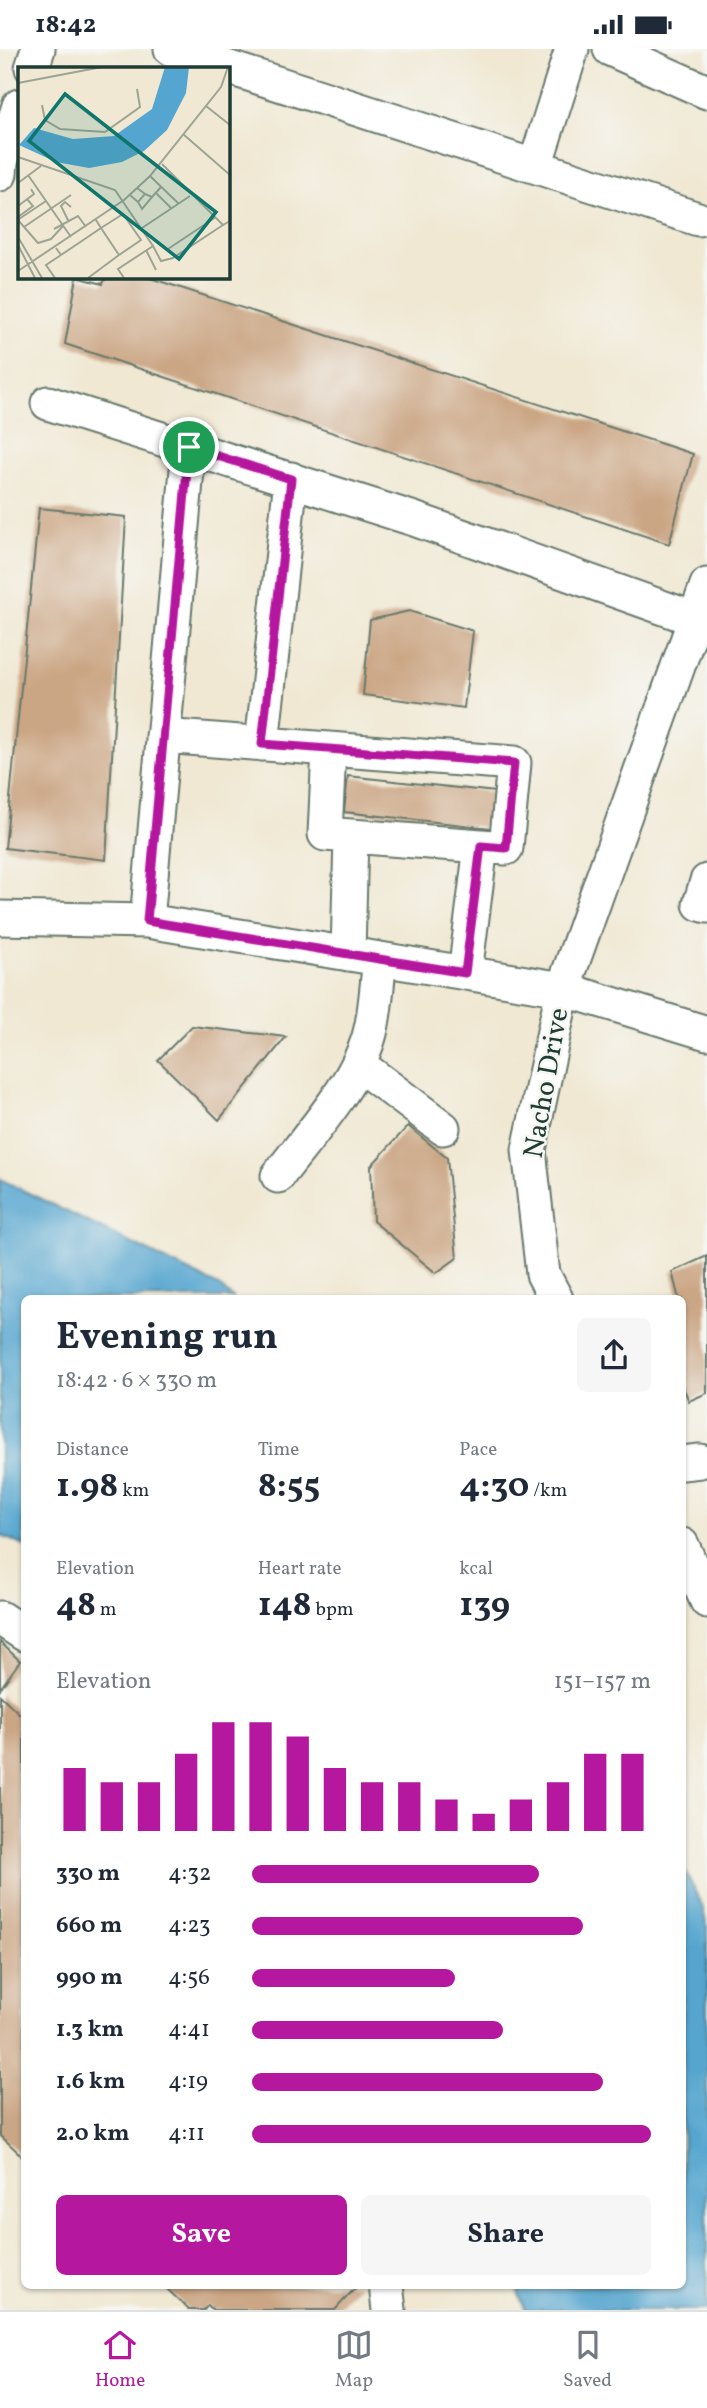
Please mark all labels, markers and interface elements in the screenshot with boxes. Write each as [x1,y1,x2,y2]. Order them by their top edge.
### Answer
text: 18:42 [35,7,96,43]
inset map [18,67,229,278]
pin [159,417,219,477]
icon: arrive [170,428,208,466]
street label: Nacho Drive [515,1005,579,1161]
text: Evening run [56,1312,278,1365]
button: share [577,1318,651,1392]
text: 18:42 · 6 × 330 m [56,1365,217,1397]
text: Distance [56,1437,129,1463]
text: Time [258,1437,299,1463]
text: Pace [459,1437,497,1463]
text: 1.98 [56,1463,118,1511]
text: 8:55 [258,1463,320,1511]
text: 4:30 [459,1463,529,1511]
text: km [118,1478,149,1504]
text: /km [529,1478,567,1504]
text: Elevation [56,1556,135,1582]
text: Heart rate [258,1556,342,1582]
text: kcal [459,1556,493,1582]
text: 48 [56,1582,96,1630]
text: 148 [258,1582,312,1630]
text: 139 [459,1582,510,1630]
text: m [96,1597,117,1623]
text: bpm [312,1597,354,1623]
text: Elevation [56,1666,152,1698]
text: 151–157 m [554,1666,651,1698]
text: 330 m [56,1858,120,1890]
text: 4:32 [168,1858,211,1890]
text: 660 m [56,1910,122,1942]
text: 4:23 [168,1910,211,1942]
text: 990 m [56,1962,123,1994]
text: 4:56 [168,1962,210,1994]
text: 1.3 km [56,2014,124,2046]
text: 4:41 [168,2014,210,2046]
text: 1.6 km [56,2066,125,2098]
text: 4:19 [168,2066,208,2098]
text: 2.0 km [56,2118,129,2150]
text: 4:11 [168,2118,205,2150]
button: Save [56,2195,347,2275]
button: Share [361,2195,651,2275]
tab: Home [95,2326,145,2394]
tab: Map [335,2326,373,2394]
tab: Saved [563,2326,612,2394]

